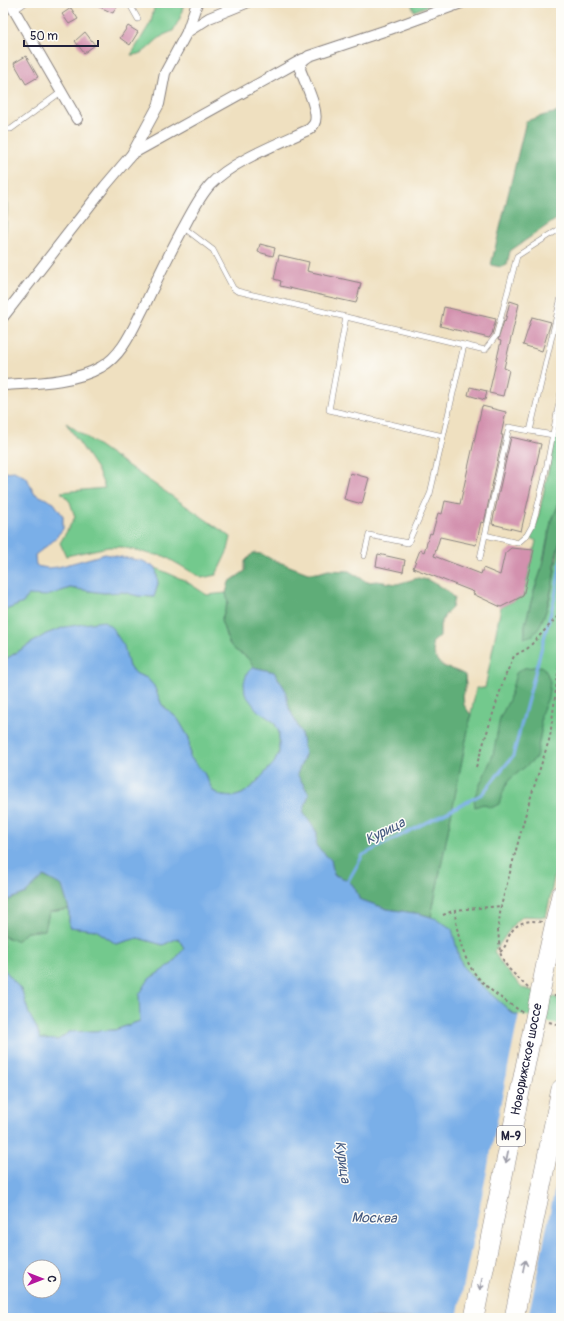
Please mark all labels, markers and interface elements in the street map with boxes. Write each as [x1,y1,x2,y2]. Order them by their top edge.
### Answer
scale bar [24,22,98,48]
text: 50 m [30,29,58,44]
water label: Курица [362,813,409,848]
street label: Новорижское шоссе [507,1001,546,1117]
road number: М-9 [497,1126,525,1146]
water label: Курица [332,1140,355,1186]
one-way arrow [502,1150,510,1163]
water label: Москва [351,1209,398,1227]
north arrow [22,1259,62,1299]
one-way arrow [521,1260,529,1273]
text: С [45,1276,58,1283]
one-way arrow [476,1278,484,1291]

